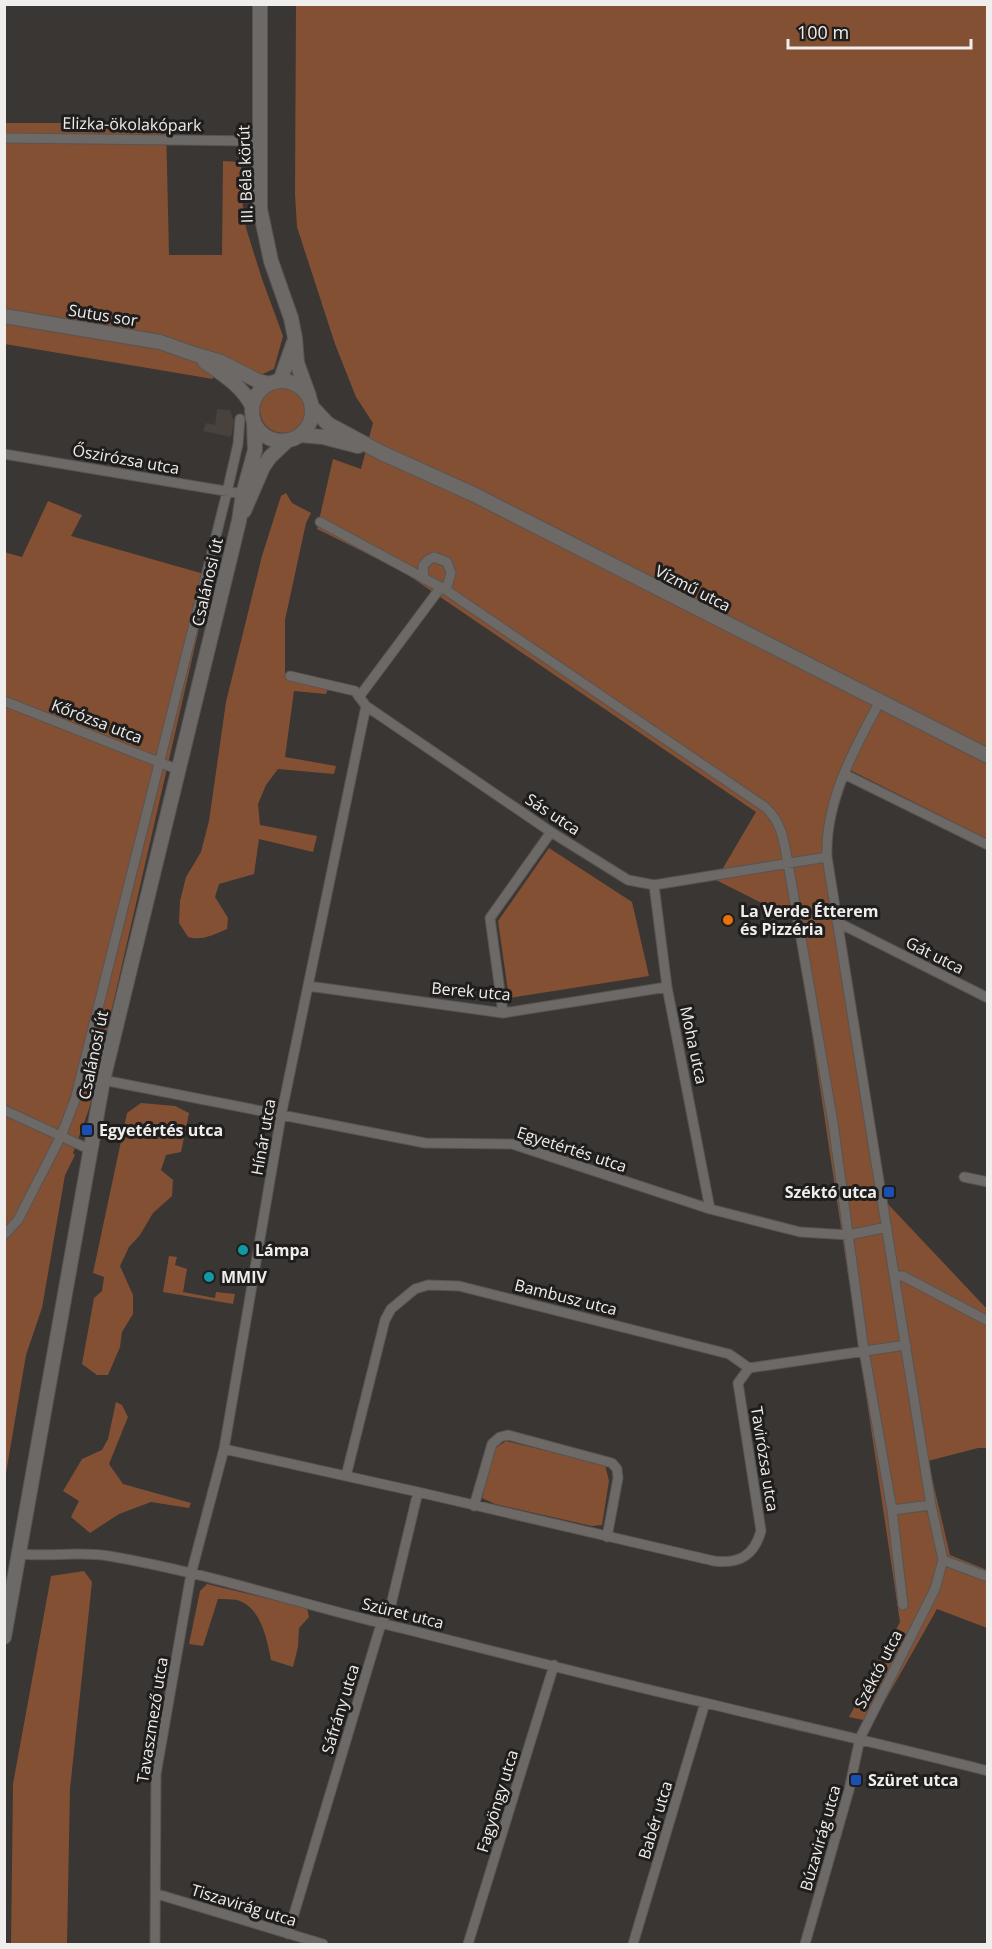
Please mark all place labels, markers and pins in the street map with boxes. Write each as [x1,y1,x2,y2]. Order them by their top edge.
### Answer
place label: La Verde Étterem és Pizzéria [740,900,878,940]
marker: La Verde Étterem és Pizzéria [721,913,735,927]
place label: Egyetértés utca [99,1119,223,1141]
marker: Egyetértés utca [80,1123,94,1137]
place label: Széktó utca [785,1181,877,1203]
marker: Széktó utca [882,1185,896,1199]
place label: Lámpa [255,1239,309,1261]
marker: Lámpa [236,1243,250,1257]
place label: MMIV [221,1266,267,1288]
marker: MMIV [202,1270,216,1284]
place label: Szüret utca [868,1769,958,1791]
marker: Szüret utca [849,1773,863,1787]

